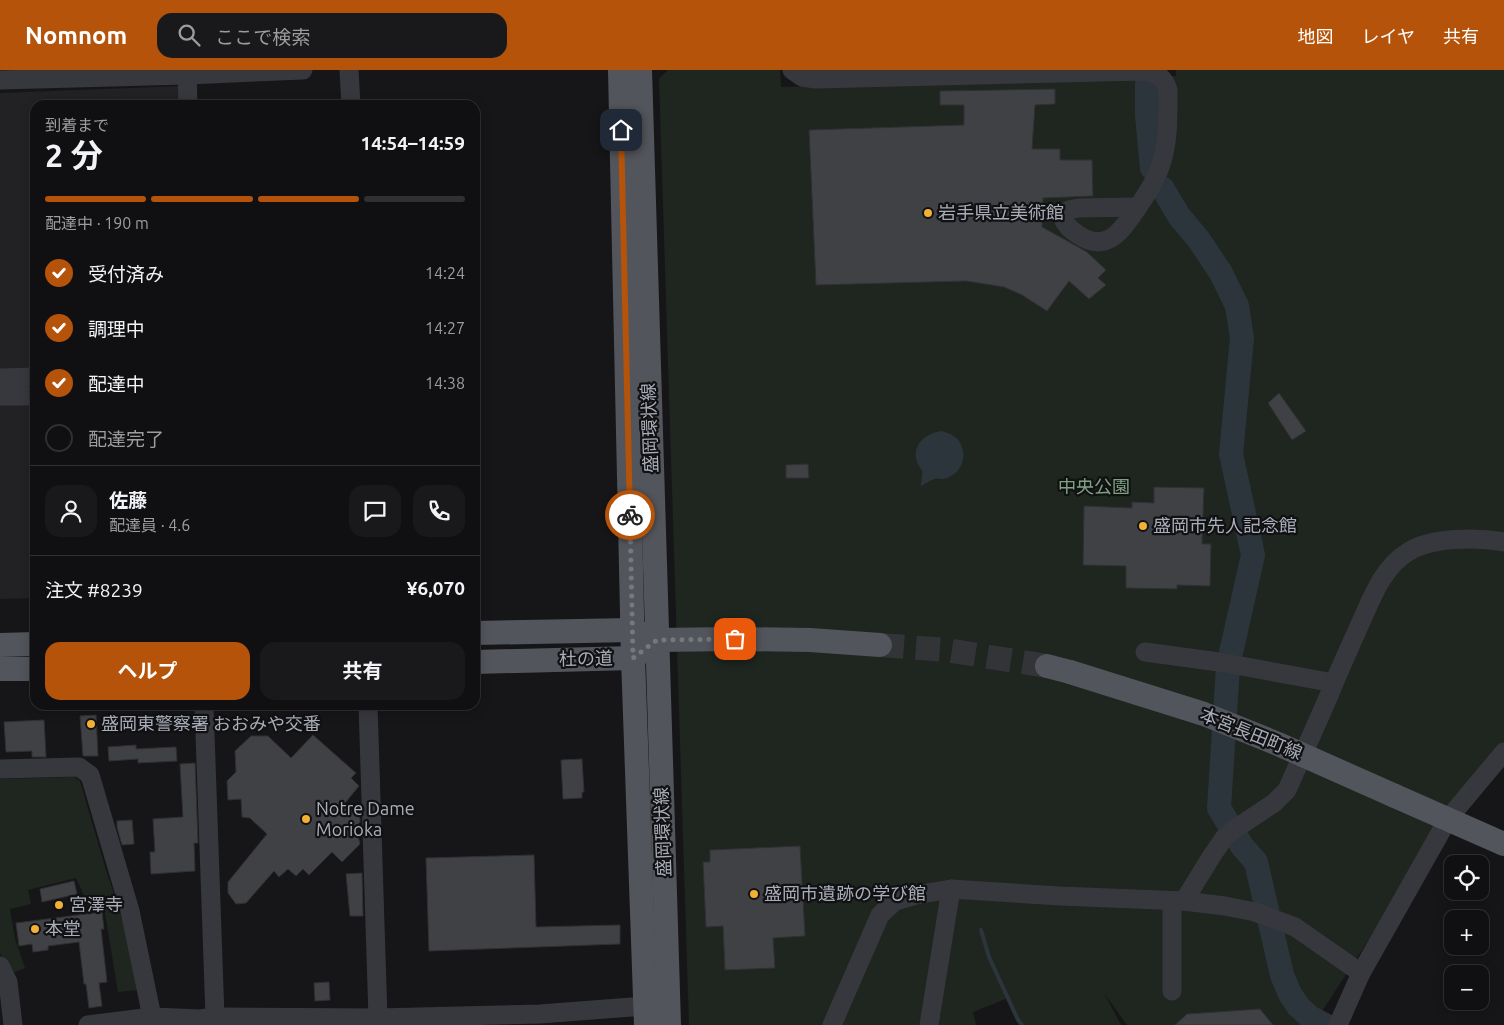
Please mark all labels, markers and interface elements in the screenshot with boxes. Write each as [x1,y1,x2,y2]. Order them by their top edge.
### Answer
search box [157,13,507,58]
icon: search [175,21,203,49]
text: Nomnom [25,22,127,49]
text: ここで検索 [215,26,310,48]
text: 地図 [1298,26,1334,46]
text: レイヤ [1362,26,1415,46]
text: 共有 [1443,26,1479,46]
pin [600,109,642,151]
text: 到着まで [45,116,109,134]
icon: home [607,116,635,144]
text: 14:54–14:59 [360,132,465,154]
text: 2 分 [45,137,103,173]
place label: 岩手県立美術館 [938,202,1064,222]
marker: 岩手県立美術館 [922,207,934,219]
text: 配達中 · 190 m [45,214,149,232]
icon: check [45,259,73,287]
text: 受付済み [88,263,164,285]
text: 14:24 [425,264,465,282]
icon: check [45,314,73,342]
text: 調理中 [88,318,145,340]
text: 14:27 [425,319,465,337]
icon: check [45,369,73,397]
text: 配達中 [88,373,145,395]
text: 14:38 [425,374,465,392]
street label: 盛岡環状線 [637,383,661,473]
text: 配達完了 [88,428,164,450]
park label: 中央公園 [1058,476,1130,496]
button: person [45,485,97,537]
button: chat [349,485,401,537]
button: phone [413,485,465,537]
text: 佐藤 [109,489,147,511]
courier [605,490,655,540]
icon: bike [616,501,644,529]
place label: 盛岡市先人記念館 [1153,515,1297,535]
text: 配達員 · 4.6 [109,516,190,534]
marker: 盛岡市先人記念館 [1137,520,1149,532]
text: ¥6,070 [407,577,465,599]
text: 注文 #8239 [45,579,143,601]
pin [714,618,756,660]
icon: bag [721,625,749,653]
button: ヘルプ [45,642,250,700]
button: 共有 [260,642,465,700]
street label: 杜の道 [559,648,613,668]
street label: 本宮長田町線 [1198,704,1305,763]
place label: 盛岡東警察署 おおみや交番 [101,713,321,733]
marker: 盛岡東警察署 おおみや交番 [85,718,97,730]
street label: 盛岡環状線 [650,787,674,877]
place label: Notre Dame Morioka [316,798,415,839]
marker: Notre Dame Morioka [300,813,312,825]
map controls [1444,855,1489,1010]
button: locate [1444,855,1489,900]
place label: 盛岡市遺跡の学び館 [764,883,926,903]
marker: 盛岡市遺跡の学び館 [748,888,760,900]
place label: 宮澤寺 [69,894,123,914]
marker: 宮澤寺 [53,899,65,911]
button: + [1444,910,1489,955]
place label: 本堂 [45,918,81,938]
marker: 本堂 [29,923,41,935]
button: − [1444,965,1489,1010]

